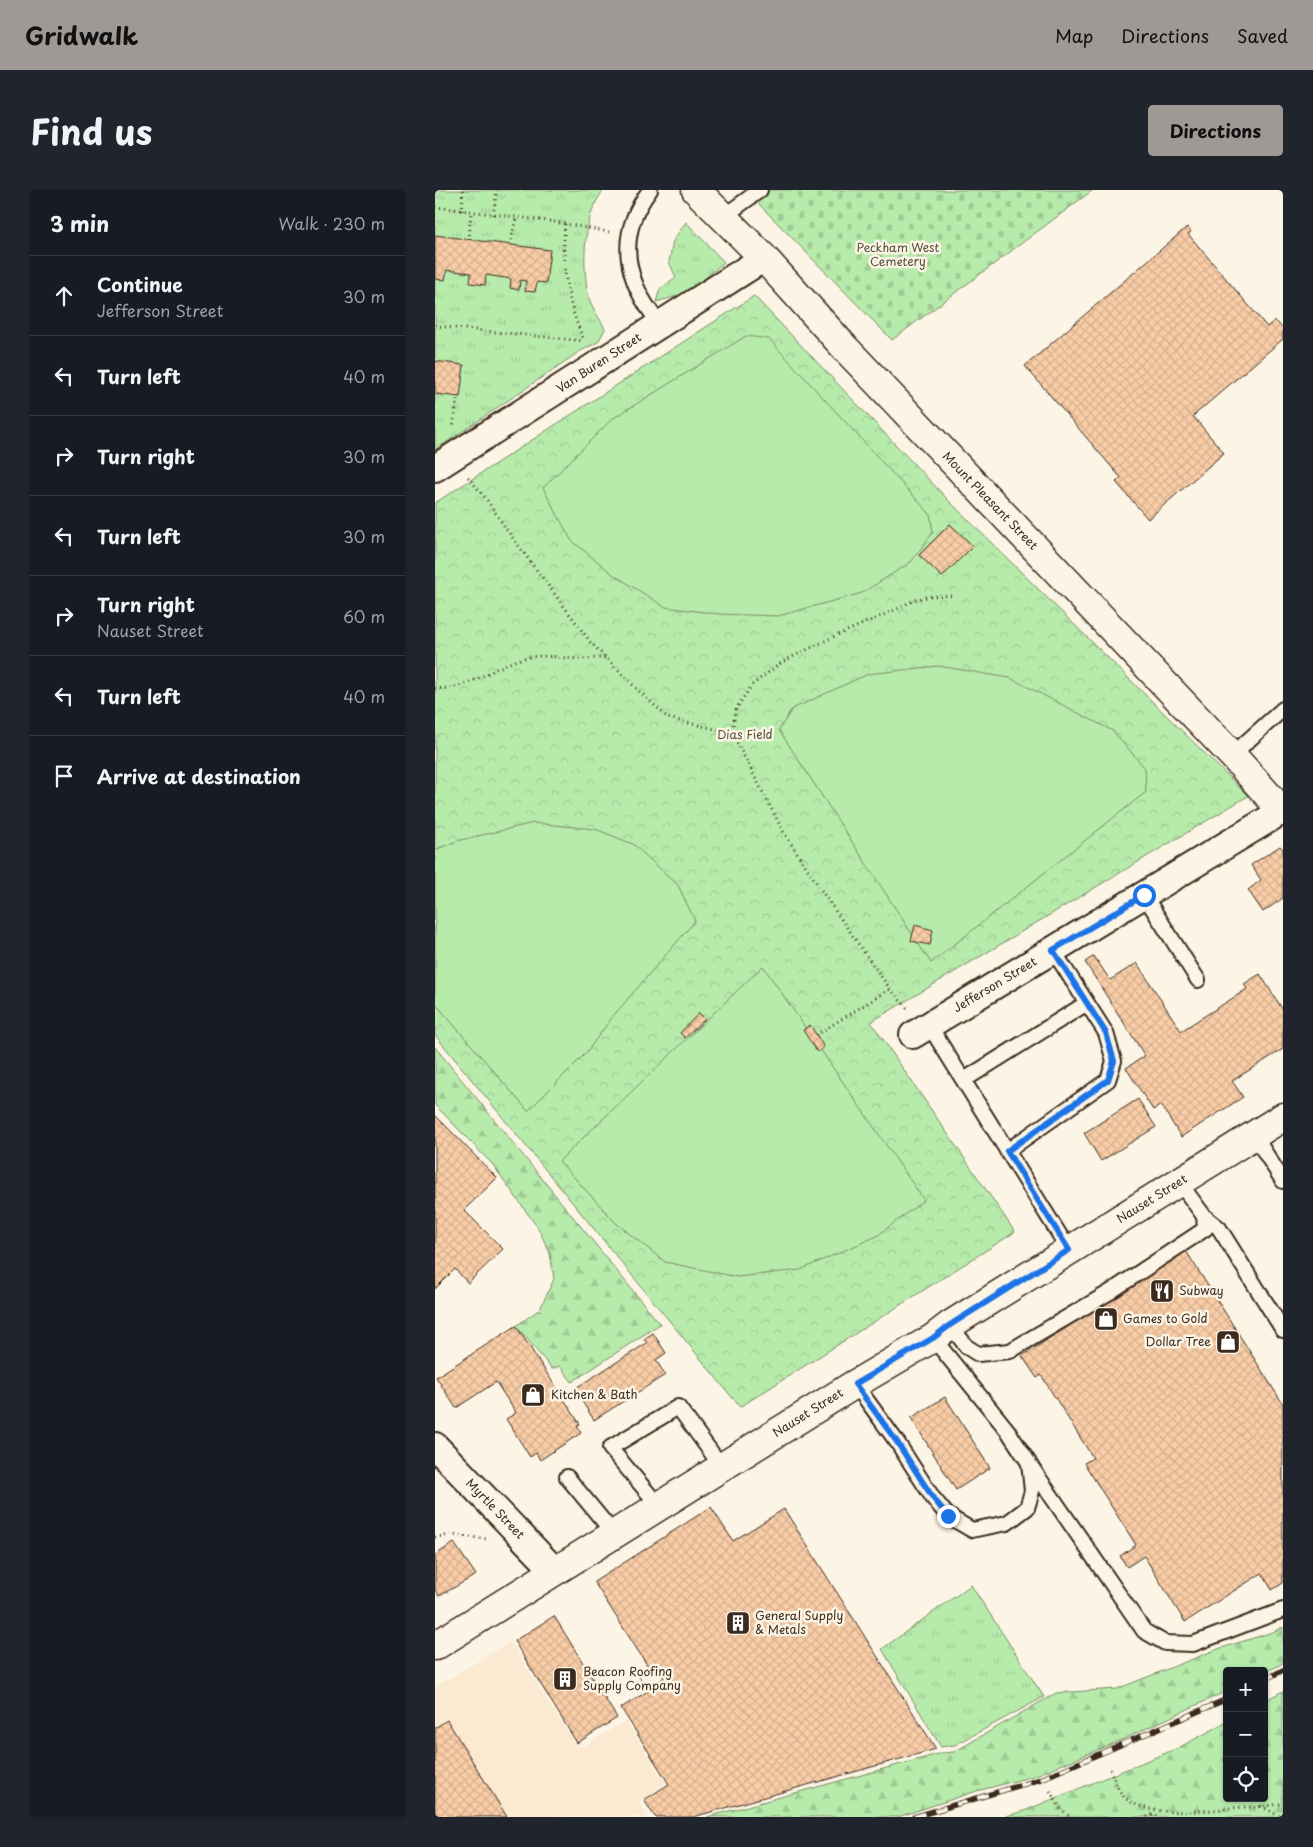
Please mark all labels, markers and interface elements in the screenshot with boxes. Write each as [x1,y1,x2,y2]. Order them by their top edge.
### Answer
text: Gridwalk [25,17,138,53]
text: Map [1055,22,1093,49]
text: Directions [1121,22,1209,49]
text: Saved [1237,22,1288,49]
text: Find us [30,104,152,157]
button: Directions [1148,105,1283,156]
text: 3 min [50,207,109,239]
text: Walk · 230 m [278,211,385,235]
park label: Peckham West Cemetery [857,238,940,270]
text: Continue [97,270,183,298]
icon: ahead [50,282,78,310]
text: 30 m [343,284,385,308]
text: Jefferson Street [97,298,223,322]
street label: Van Buren Street [552,328,645,396]
icon: left [50,362,78,390]
text: Turn left [97,362,181,390]
text: 40 m [343,364,385,388]
icon: right [50,442,78,470]
text: Turn right [97,442,195,470]
text: 30 m [343,444,385,468]
street label: Mount Pleasant Street [939,447,1043,554]
icon: left [50,522,78,550]
text: Turn left [97,522,181,550]
text: 30 m [343,524,385,548]
text: Turn right [97,590,195,618]
icon: right [50,602,78,630]
text: 60 m [343,604,385,628]
text: Nauset Street [97,618,204,642]
icon: left [50,682,78,710]
text: Turn left [97,682,181,710]
text: 40 m [343,684,385,708]
park label: Dias Field [717,725,773,743]
icon: arrive [50,762,78,790]
text: Arrive at destination [97,762,301,790]
route start [1133,884,1156,907]
street label: Jefferson Street [949,952,1040,1016]
street label: Nauset Street [1113,1169,1190,1227]
restaurant icon: Subway [1149,1278,1175,1304]
place label: Subway [1179,1281,1224,1299]
shop icon: Games to Gold [1093,1306,1119,1332]
place label: Games to Gold [1123,1309,1208,1327]
shop icon: Dollar Tree [1215,1329,1241,1355]
place label: Dollar Tree [1145,1332,1211,1350]
shop icon: Kitchen & Bath [520,1382,546,1408]
street label: Nauset Street [769,1383,846,1441]
place label: Kitchen & Bath [551,1385,638,1403]
street label: Myrtle Street [462,1474,529,1543]
route end [937,1505,960,1528]
place label: General Supply & Metals [755,1606,843,1638]
building icon: General Supply & Metals [725,1610,751,1636]
place label: Beacon Roofing Supply Company [583,1662,681,1694]
building icon: Beacon Roofing Supply Company [552,1666,578,1692]
map controls [1223,1667,1268,1802]
button: + [1223,1667,1268,1712]
button: − [1223,1712,1268,1757]
button: locate [1223,1757,1268,1802]

